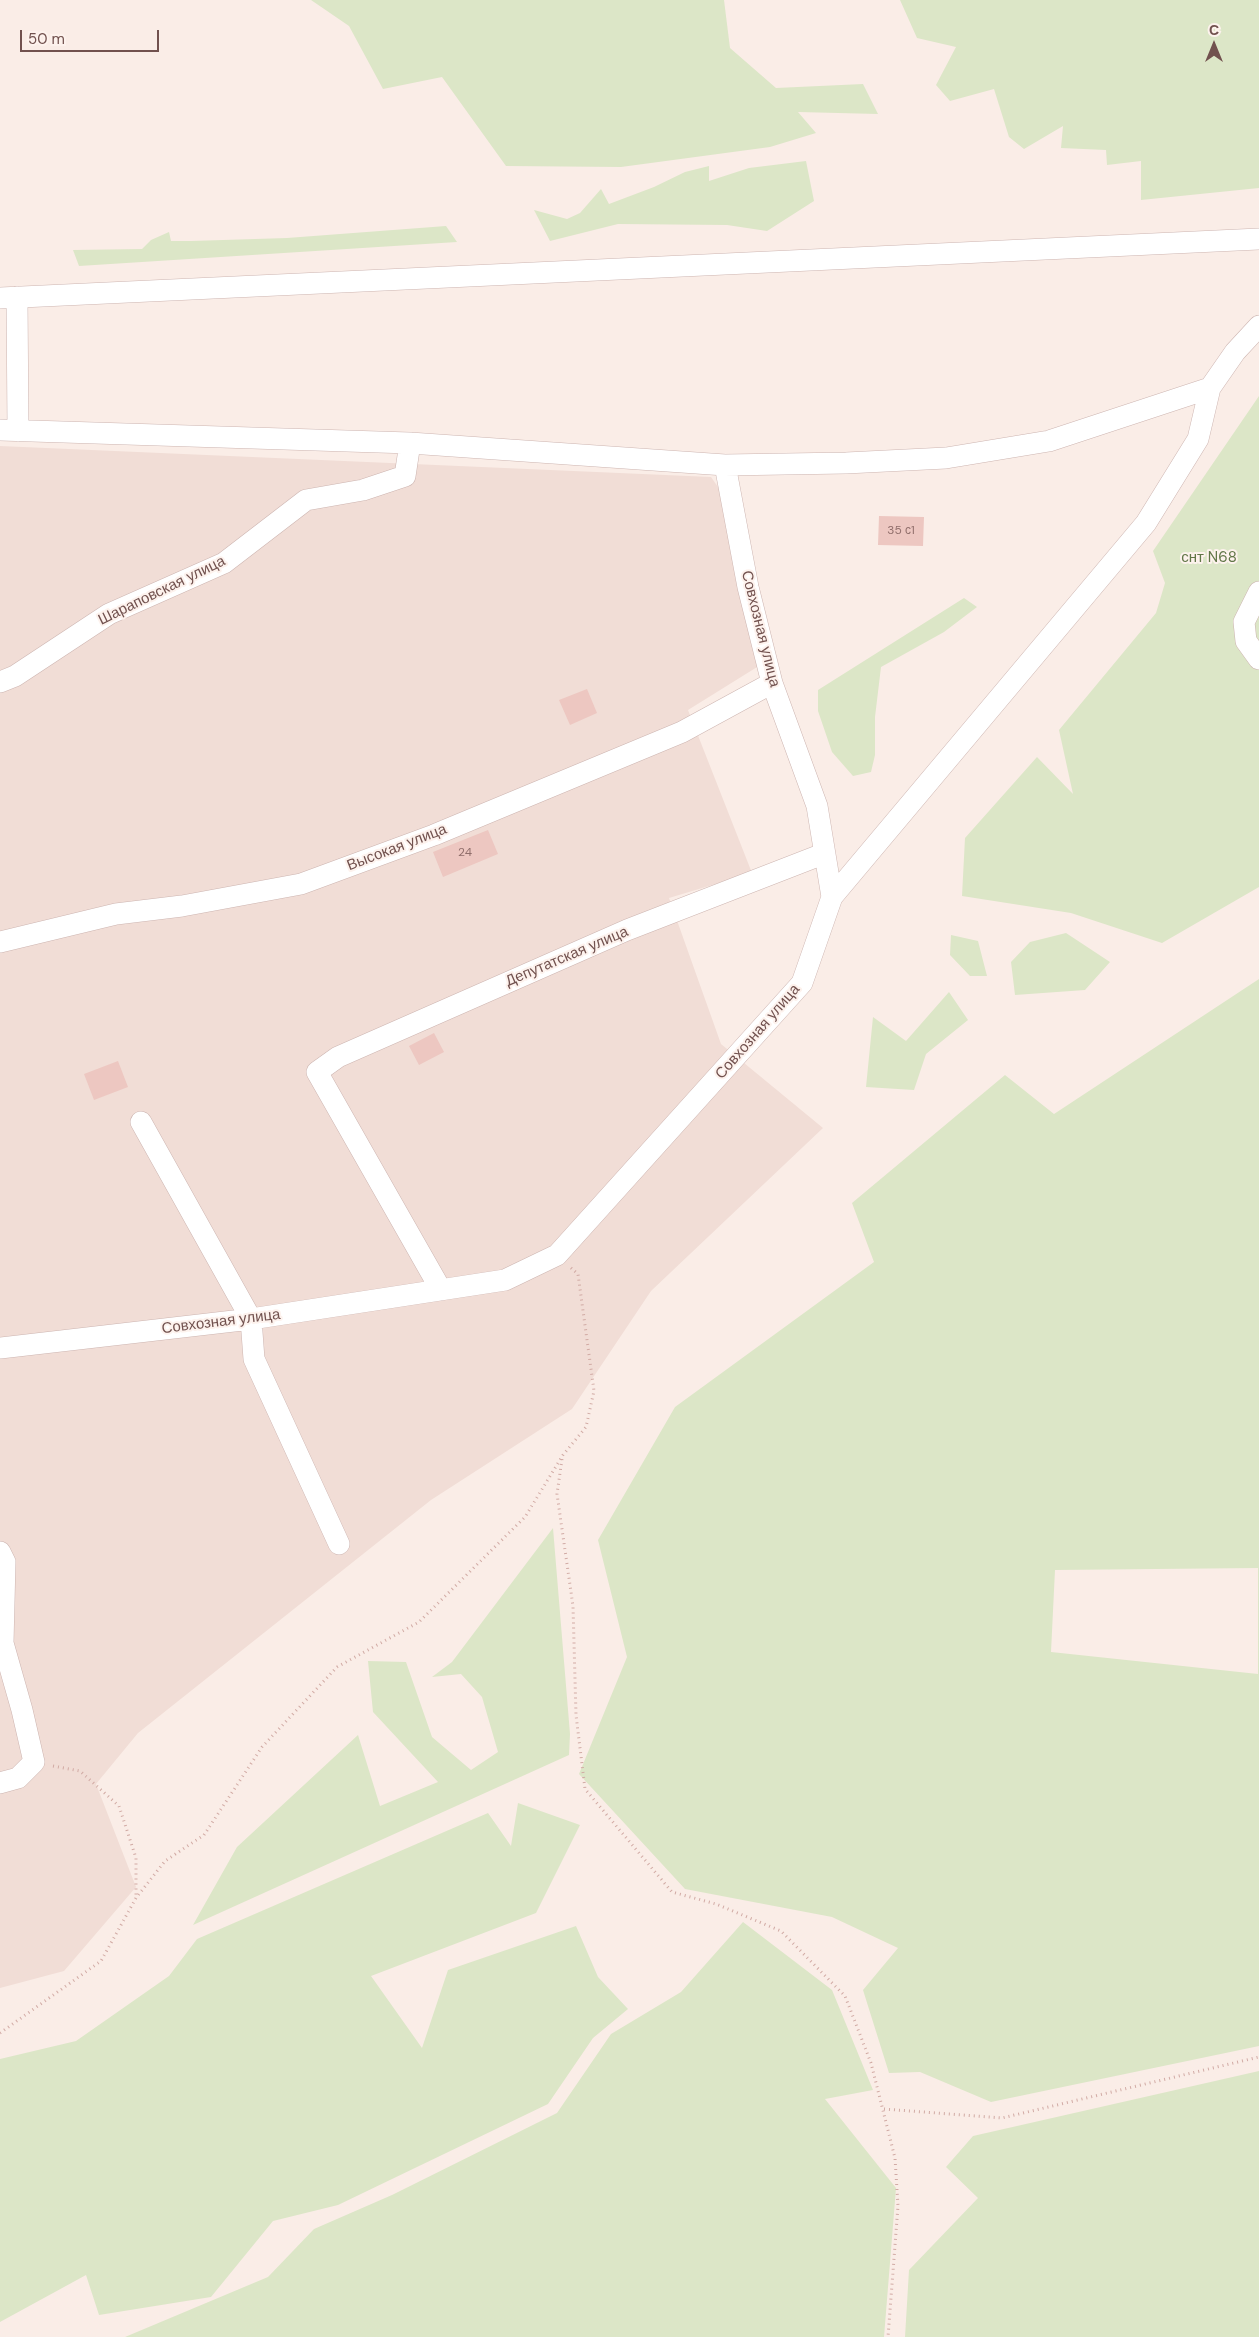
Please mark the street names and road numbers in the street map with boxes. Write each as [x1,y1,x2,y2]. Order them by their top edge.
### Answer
street label: Шараповская улица [96,552,228,630]
street label: Совхозная улица [737,569,783,689]
street label: Высокая улица [345,821,449,875]
street label: Депутатская улица [503,923,631,991]
street label: Совхозная улица [712,981,804,1083]
street label: Совхозная улица [161,1306,281,1338]

